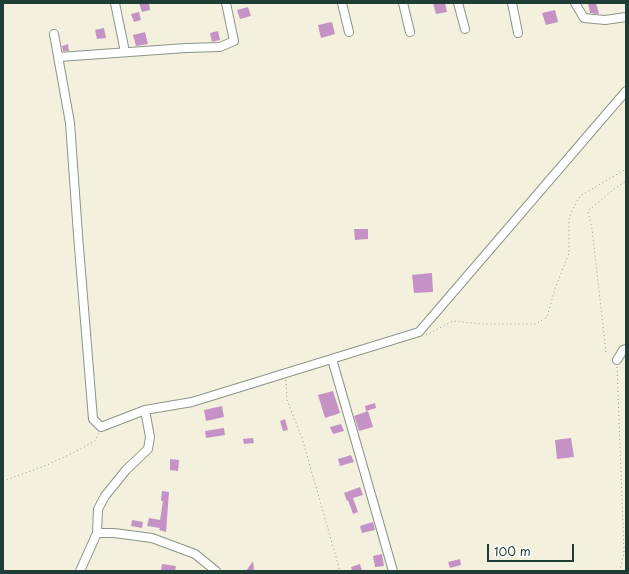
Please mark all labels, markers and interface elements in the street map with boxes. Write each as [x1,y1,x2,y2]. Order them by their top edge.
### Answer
scale bar [489,536,576,562]
text: 100 m [494,542,531,560]

